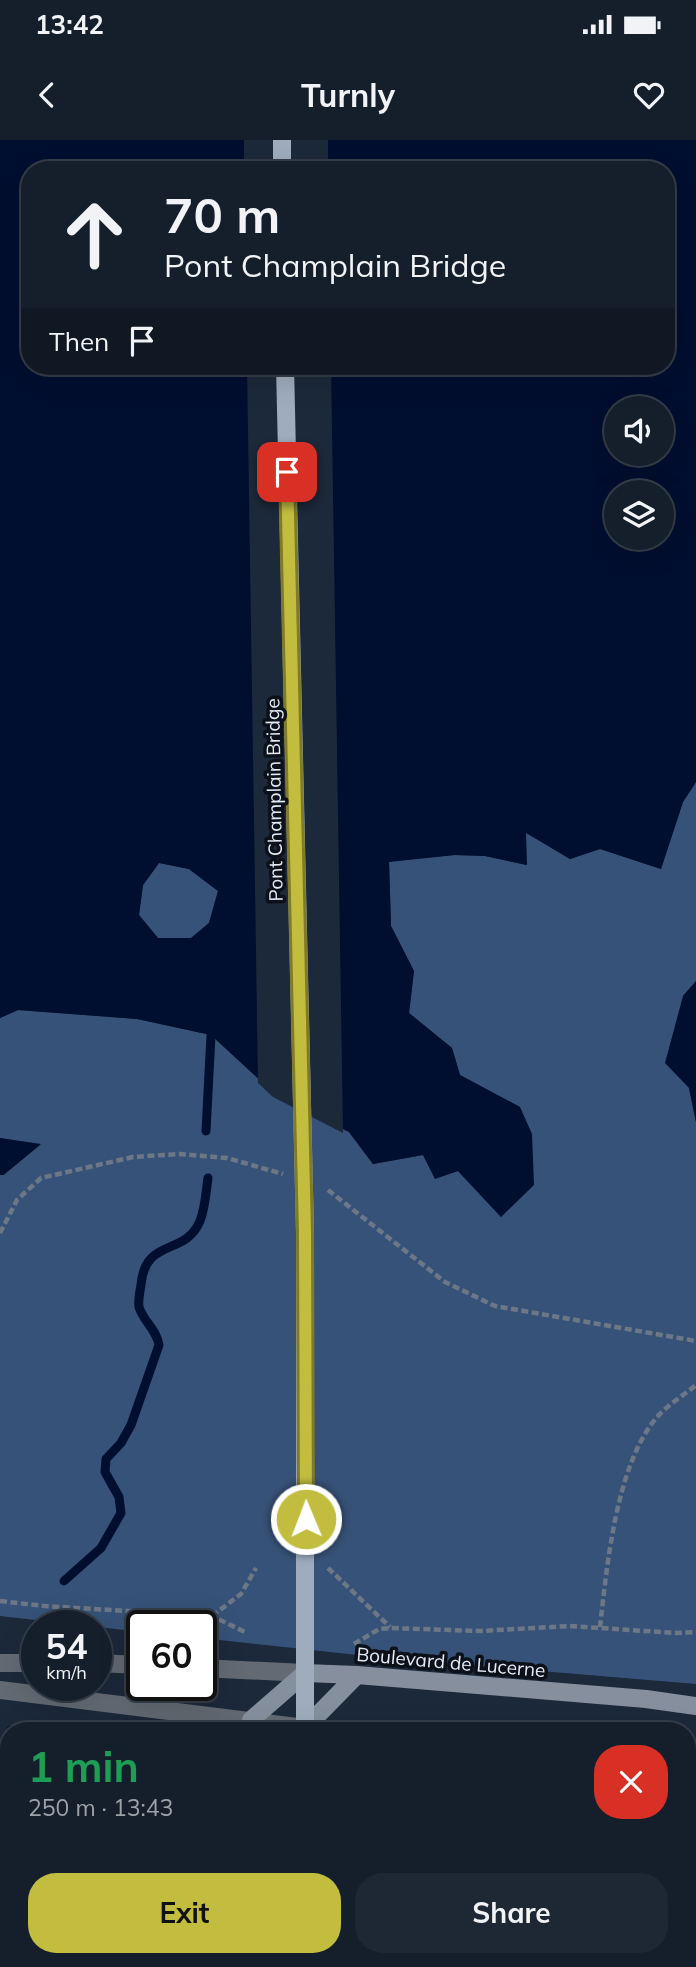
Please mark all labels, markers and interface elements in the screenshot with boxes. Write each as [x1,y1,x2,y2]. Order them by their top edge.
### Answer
text: 13:42 [35,8,104,41]
text: Turnly [301,75,395,115]
icon: back [28,76,66,114]
icon: heart [630,76,668,114]
text: 70 m [164,184,280,245]
icon: ahead [49,189,140,280]
text: Pont Champlain Bridge [164,245,506,285]
icon: arrive [123,322,161,360]
text: Then [49,325,109,358]
map controls [604,396,674,550]
button: sound [604,396,674,466]
pin [257,442,317,502]
icon: arrive [268,453,306,491]
button: layers [604,480,674,550]
street label: Pont Champlain Bridge [260,698,288,902]
position arrow [269,1482,343,1556]
speed limit sign: 60 [126,1610,217,1701]
text: 54 [45,1624,88,1668]
street label: Boulevard de Lucerne [355,1642,547,1682]
text: km/h [46,1661,87,1684]
text: 1 min [28,1740,139,1793]
button: close [594,1745,668,1819]
text: 250 m · 13:43 [28,1793,173,1822]
button: Exit [28,1873,341,1953]
button: Share [355,1873,668,1953]

